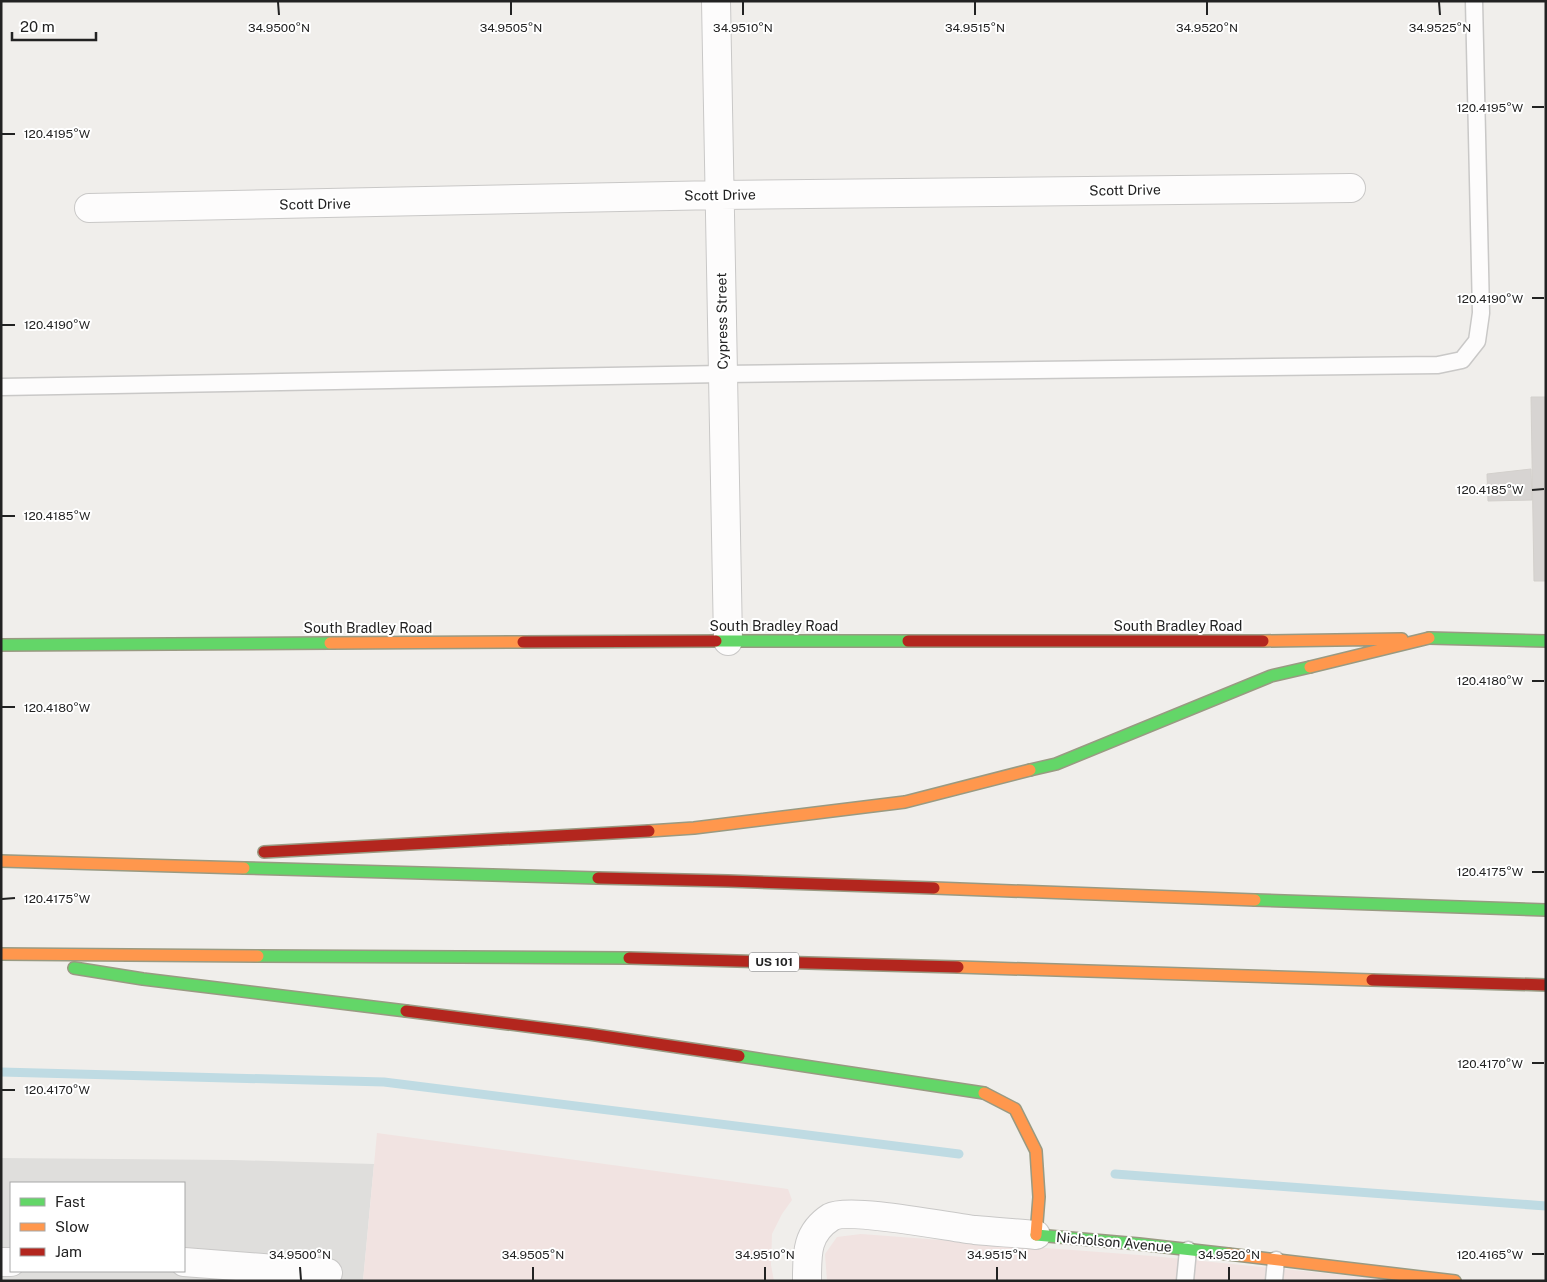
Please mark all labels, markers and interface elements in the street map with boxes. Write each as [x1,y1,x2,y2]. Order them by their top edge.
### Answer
scale bar [12,10,96,42]
text: 20 m [20,18,55,35]
text: 34.9500°N [248,21,310,35]
text: 34.9505°N [480,21,542,35]
text: 34.9510°N [713,21,773,35]
text: 34.9515°N [945,21,1005,35]
text: 34.9520°N [1176,21,1238,35]
text: 34.9525°N [1409,21,1471,35]
text: 120.4195°W [1457,101,1524,115]
text: 120.4195°W [24,127,91,141]
street label: Scott Drive [1089,181,1161,199]
street label: Scott Drive [684,186,756,204]
street label: Scott Drive [279,195,351,213]
street label: Cypress Street [713,272,731,370]
text: 120.4190°W [1457,292,1524,306]
text: 120.4190°W [24,318,91,332]
text: 120.4185°W [1457,483,1524,497]
text: 120.4185°W [24,509,91,523]
street label: South Bradley Road [710,618,838,634]
street label: South Bradley Road [1114,618,1242,634]
street label: South Bradley Road [304,620,432,636]
text: 120.4180°W [1457,674,1524,688]
text: 120.4180°W [24,701,91,715]
text: 120.4175°W [1457,865,1524,879]
text: 120.4175°W [24,892,91,906]
road number: US 101 [749,952,799,972]
text: 120.4170°W [1457,1057,1523,1071]
text: 120.4170°W [24,1083,90,1097]
legend [10,1182,185,1272]
text: Fast [55,1193,85,1210]
text: Slow [55,1218,90,1235]
street label: Nicholson Avenue [1055,1229,1173,1255]
text: Jam [55,1243,82,1260]
text: 34.9500°N [269,1248,331,1262]
text: 34.9505°N [502,1248,564,1262]
text: 34.9510°N [735,1248,795,1262]
text: 34.9515°N [967,1248,1027,1262]
text: 34.9520°N [1198,1248,1260,1262]
text: 120.4165°W [1457,1248,1524,1262]

